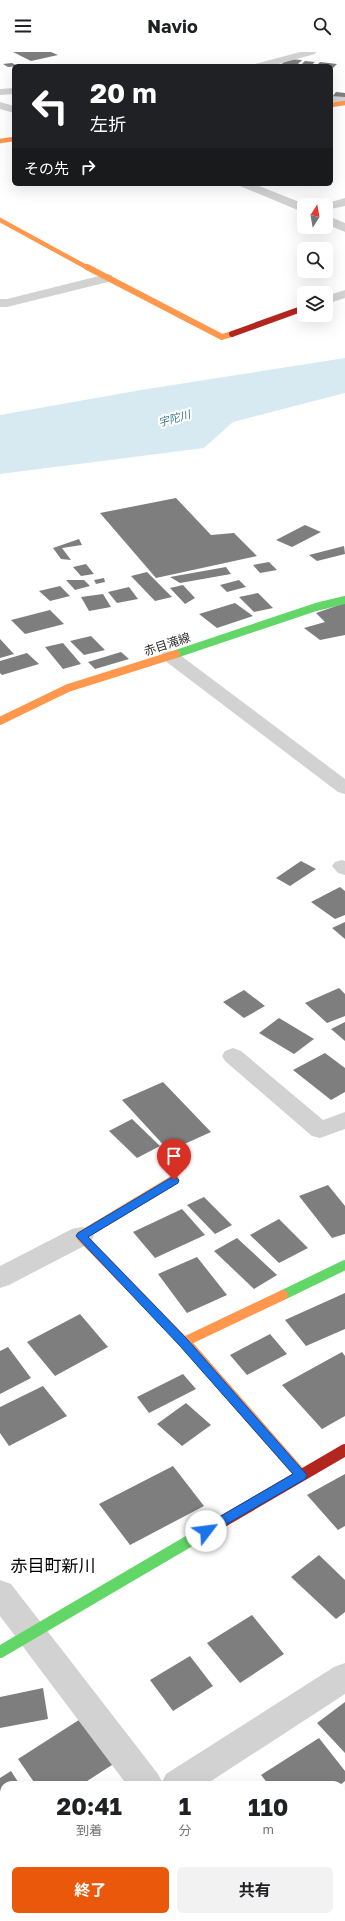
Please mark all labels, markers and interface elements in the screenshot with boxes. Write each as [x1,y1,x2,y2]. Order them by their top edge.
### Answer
icon: menu [12,15,34,37]
text: Navio [147,15,198,37]
icon: search [311,15,333,37]
text: 20 m [90,76,157,109]
icon: left [24,80,76,132]
text: 左折 [90,113,126,135]
icon: right [77,156,99,178]
text: その先 [24,159,69,177]
north arrow [297,198,333,234]
map controls [297,198,333,322]
button: search [297,242,333,278]
button: layers [297,286,333,322]
water label: 宇陀川 [156,407,193,429]
street label: 赤目滝線 [142,629,192,659]
pin [157,1139,191,1180]
icon: arrive [163,1145,185,1167]
position arrow [185,1510,227,1552]
district label: 赤目町新川 [11,1555,96,1576]
text: 20:41 [57,1791,122,1820]
text: 1 [179,1791,191,1820]
text: 110 [248,1792,288,1821]
text: m [262,1821,274,1837]
text: 到着 [76,1822,102,1838]
text: 分 [178,1822,191,1838]
button: 終了 [12,1867,169,1913]
button: 共有 [177,1867,333,1913]

